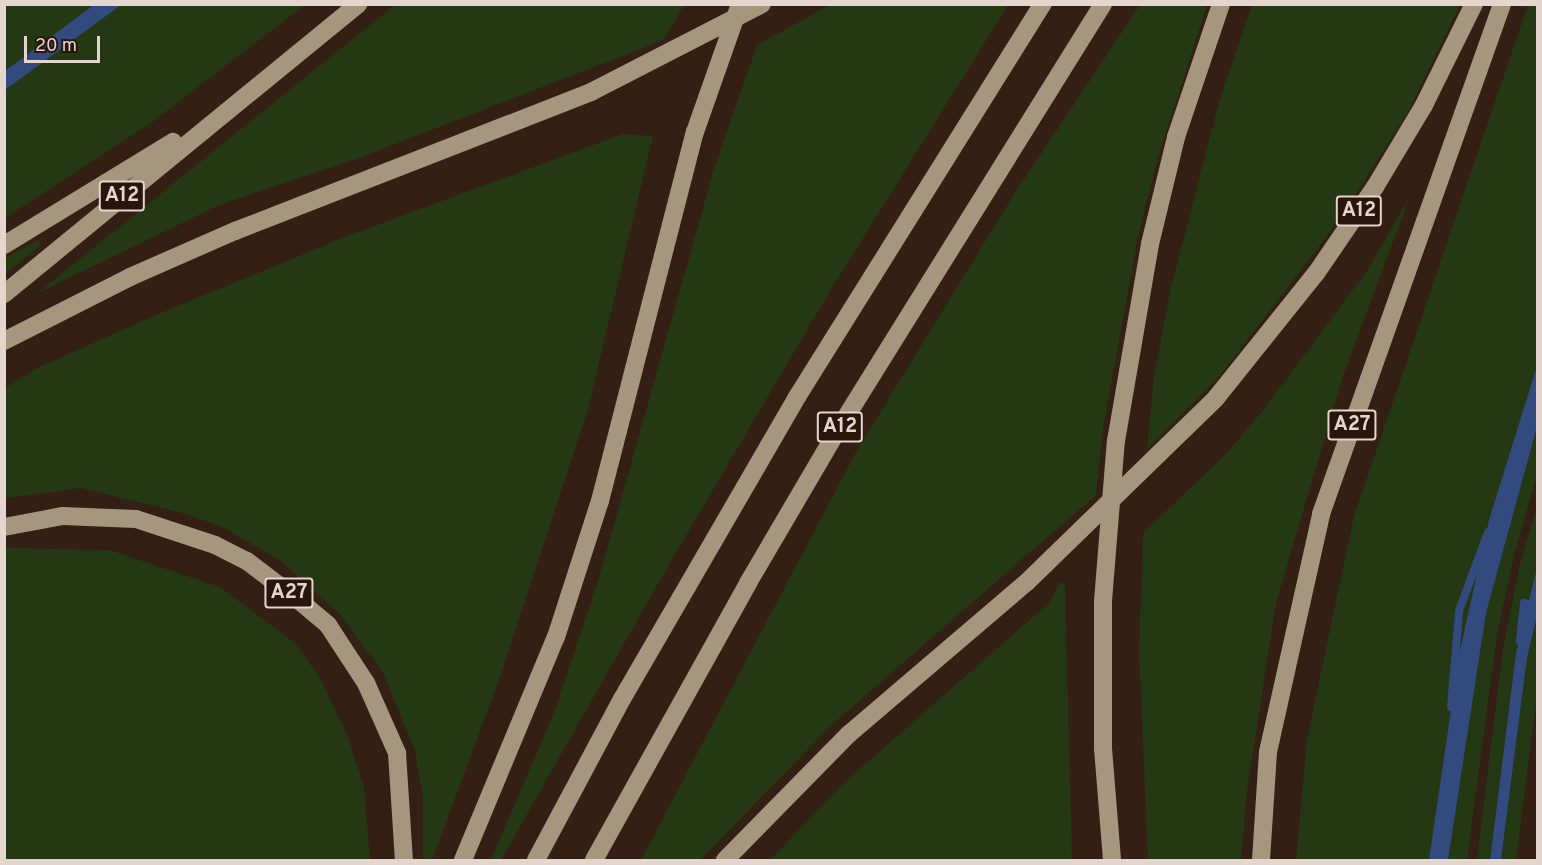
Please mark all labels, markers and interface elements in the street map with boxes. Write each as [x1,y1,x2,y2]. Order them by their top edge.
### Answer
scale bar [27,24,104,62]
text: 20 m [35,35,77,58]
road number: A12 [98,179,146,213]
road number: A12 [1335,194,1383,228]
road number: A27 [1326,408,1378,442]
road number: A12 [816,410,864,444]
road number: A27 [264,576,314,610]

